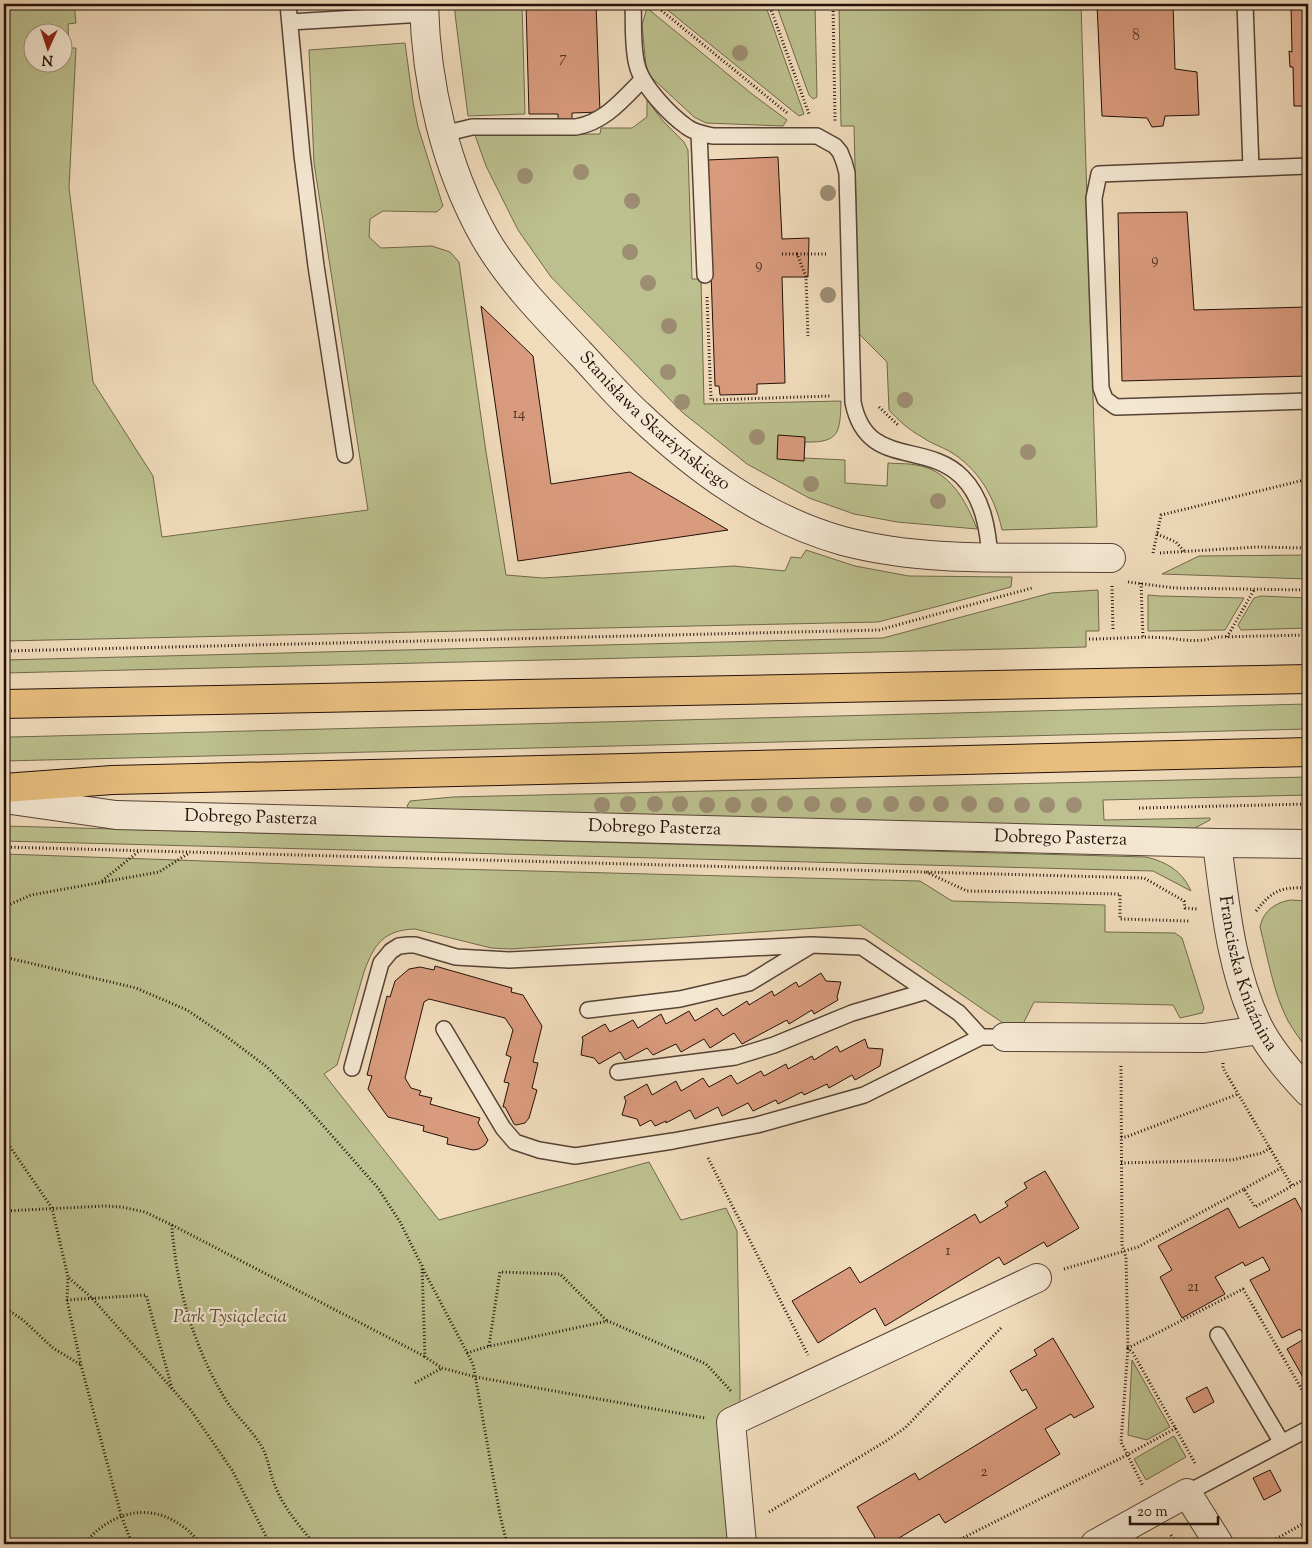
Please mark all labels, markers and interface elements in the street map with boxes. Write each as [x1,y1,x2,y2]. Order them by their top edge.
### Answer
north arrow [22,22,72,72]
house number: 8 [1132,26,1140,47]
house number: 7 [559,48,567,69]
text: N [41,49,54,69]
house number: 9 [1151,250,1159,271]
house number: 9 [755,255,763,276]
street label: Stanisława Skarżyńskiego [572,346,735,498]
house number: 14 [513,404,526,425]
street label: Dobrego Pasterza [184,804,318,833]
street label: Dobrego Pasterza [588,814,722,843]
street label: Dobrego Pasterza [994,824,1127,854]
street label: Franciszka Kniaźnina [1211,894,1283,1057]
house number: 1 [945,1241,951,1262]
house number: 21 [1187,1277,1199,1298]
park label: Park Tysiąclecia [173,1305,287,1331]
house number: 2 [980,1462,988,1483]
scale bar [1130,1493,1217,1525]
text: 20 m [1137,1502,1168,1523]

